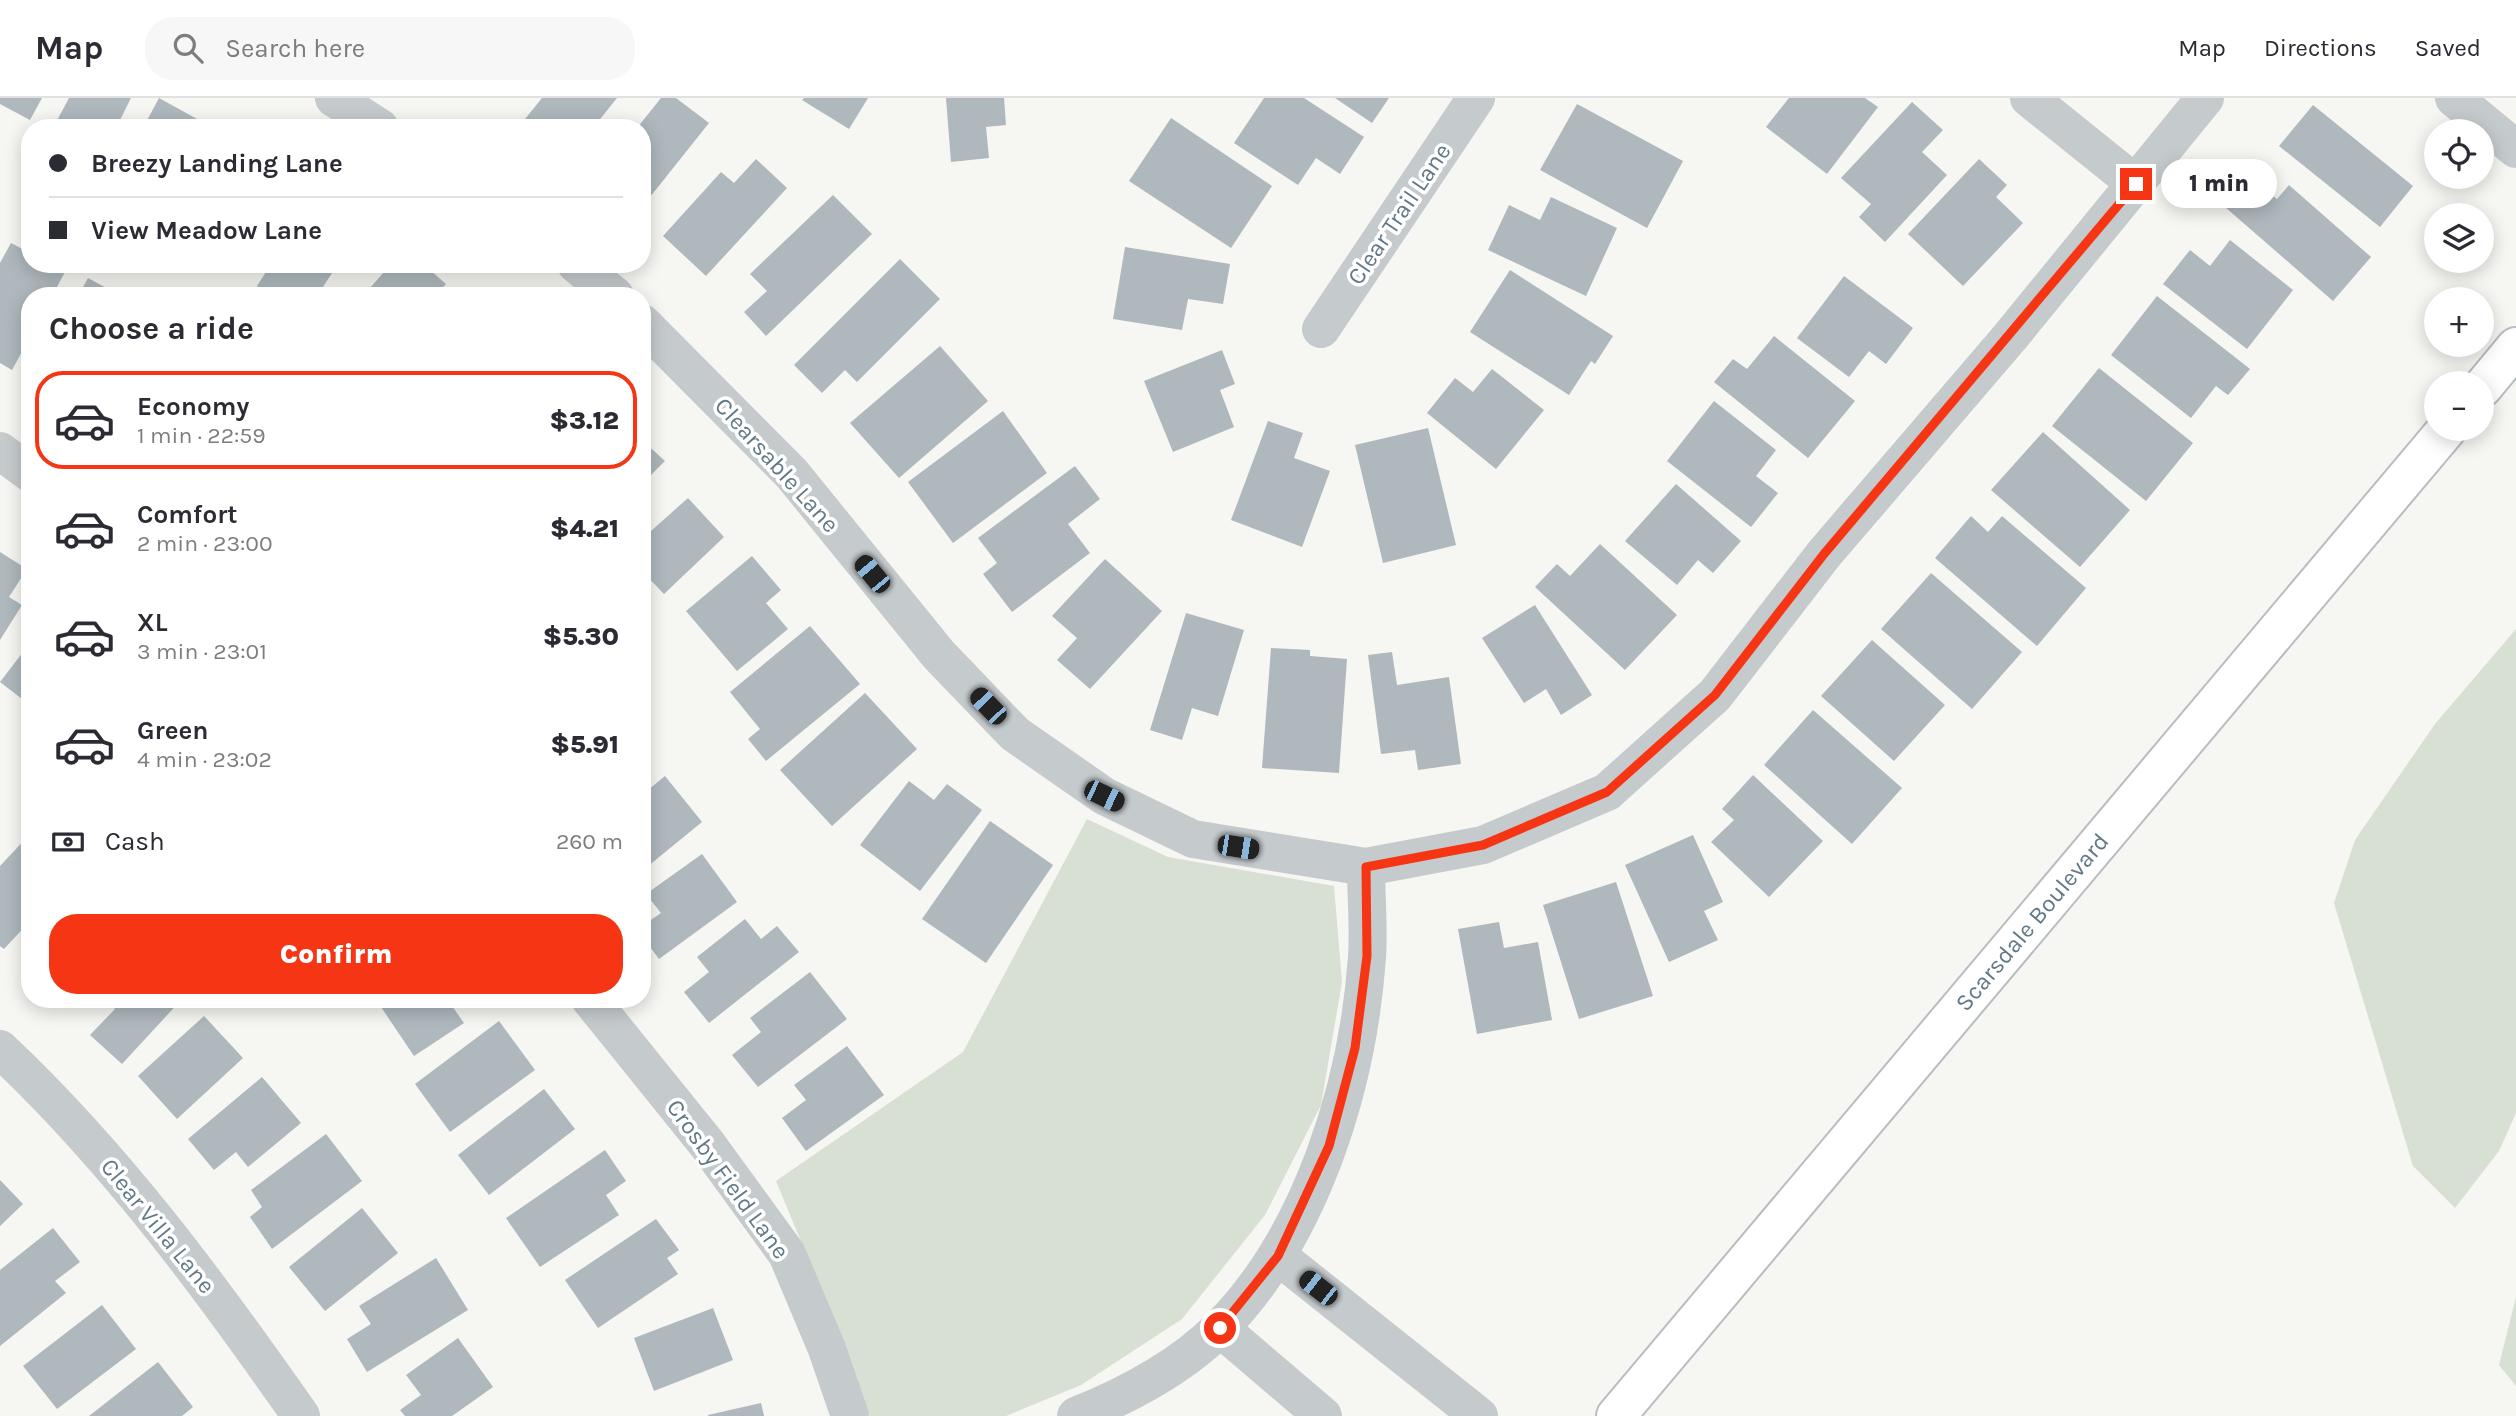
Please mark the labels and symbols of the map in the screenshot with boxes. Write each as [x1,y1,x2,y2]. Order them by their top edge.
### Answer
street label: Clear Trail Lane [1341,138,1457,290]
callout: 1 min [2160,160,2276,208]
route end [2120,168,2152,200]
street label: Clearsable Lane [709,392,845,538]
car [851,551,894,597]
car [966,684,1011,728]
car [1081,777,1128,815]
street label: Scarsdale Boulevard [1949,827,2115,1017]
car [1216,833,1261,861]
street label: Crosby Field Lane [661,1094,795,1264]
street label: Clear Villa Lane [95,1153,221,1299]
car [1295,1267,1342,1309]
route start [1204,1312,1236,1344]

